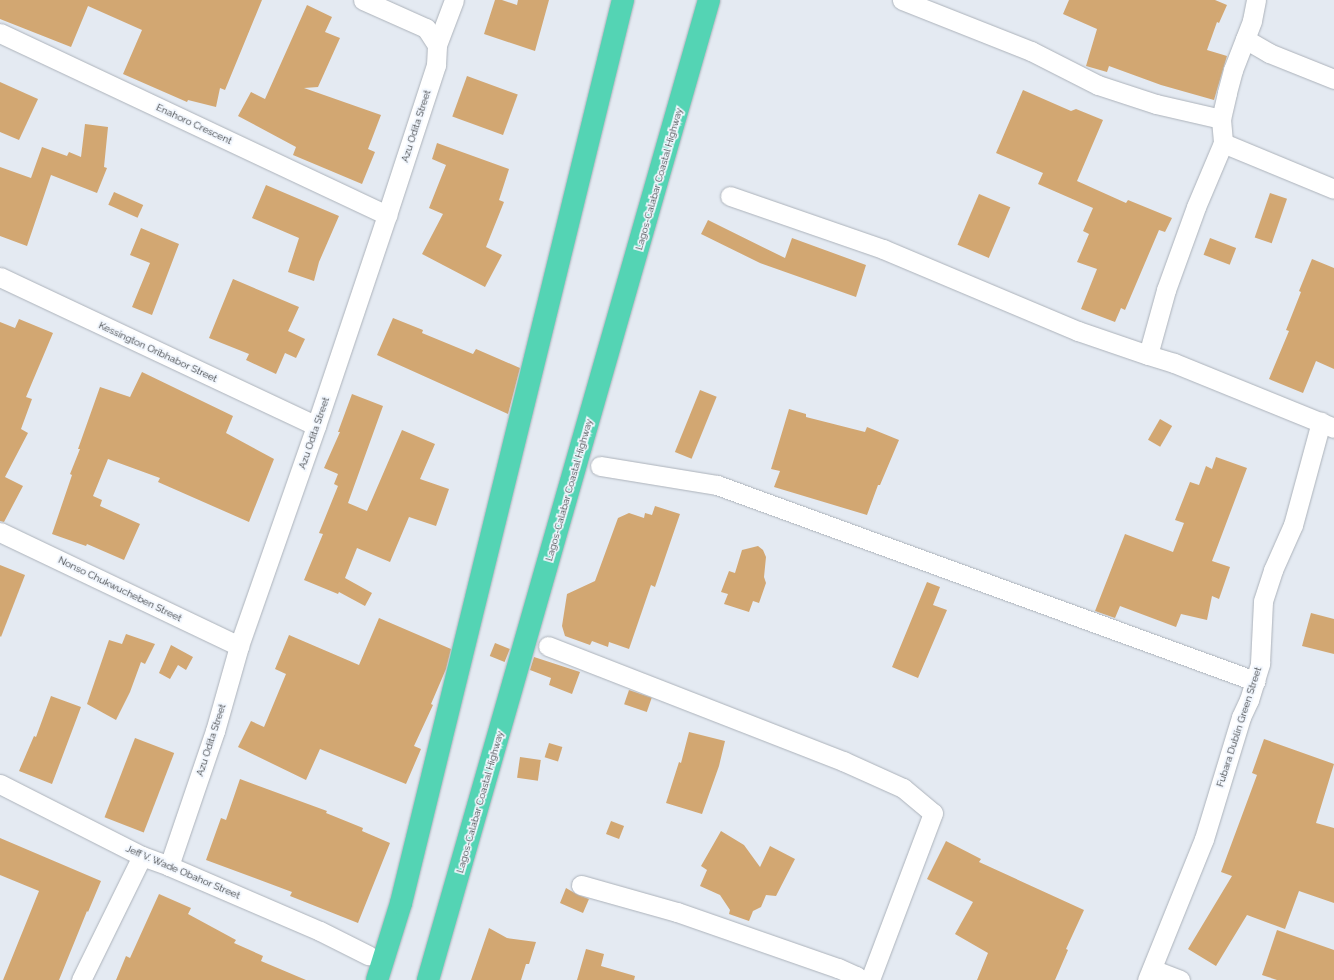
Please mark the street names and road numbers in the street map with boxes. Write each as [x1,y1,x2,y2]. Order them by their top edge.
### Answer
street label: Azu Odita Street [399,88,433,164]
street label: Enahoro Crescent [154,101,234,147]
street label: Lagos-Calabar Coastal Highway [633,106,685,252]
street label: Kessington Oribhabor Street [97,319,219,385]
street label: Azu Odita Street [296,396,332,470]
street label: Lagos-Calabar Coastal Highway [543,417,595,563]
street label: Nonso Chukwucheben Street [56,554,184,624]
street label: Fubara Dublin Green Street [1214,665,1264,789]
street label: Azu Odita Street [194,702,228,778]
street label: Lagos-Calabar Coastal Highway [454,729,506,875]
street label: Jeff V. Wade Obahor Street [124,842,242,902]

